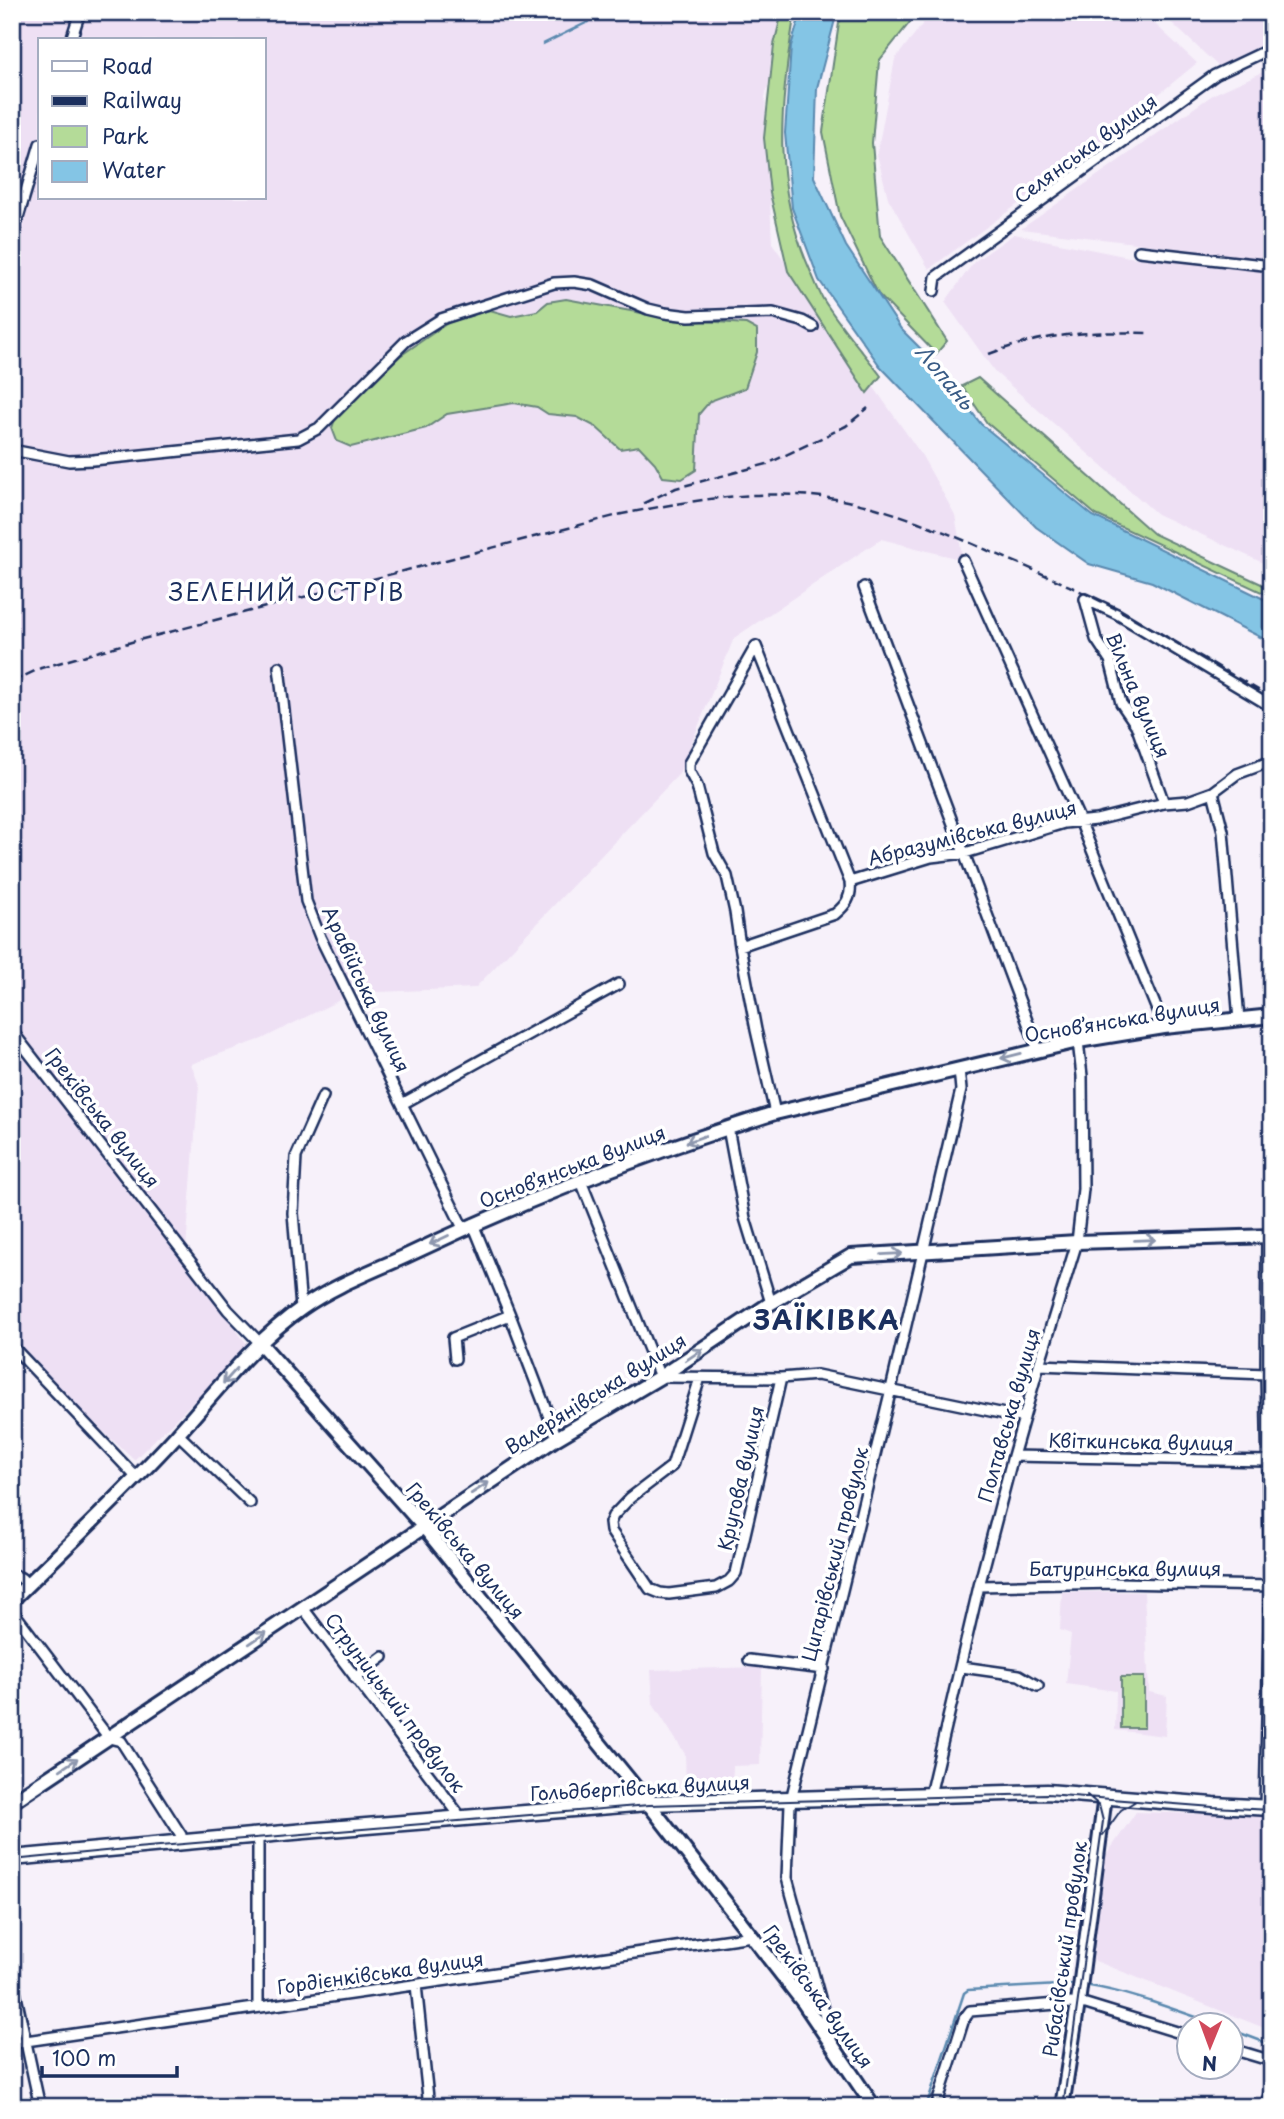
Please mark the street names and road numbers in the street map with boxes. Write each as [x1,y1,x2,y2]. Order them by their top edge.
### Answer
street label: Селянська вулиця [1008,87,1162,209]
street label: Вільна вулиця [1100,628,1178,762]
street label: Абразумівська вулиця [865,792,1079,872]
street label: Аравійська вулиця [316,901,418,1077]
street label: Основ’янська вулиця [1022,990,1222,1048]
street label: Греківська вулиця [39,1041,167,1193]
street label: Основ’янська вулиця [475,1118,669,1214]
street label: Полтавська вулиця [970,1325,1046,1505]
street label: Валер’янівська вулиця [499,1326,691,1460]
street label: Кругова вулиця [710,1403,770,1553]
street label: Квіткинська вулиця [1048,1425,1234,1457]
street label: Цигарівський провулок [794,1443,874,1664]
street label: Греківська вулиця [400,1475,532,1625]
street label: Батуринська вулиця [1029,1554,1221,1582]
street label: Струницький провулок [319,1606,473,1798]
street label: Гольдбергівська вулиця [529,1767,751,1807]
street label: Рибасівський провулок [1035,1839,1093,2059]
street label: Греківська вулиця [757,1918,881,2074]
street label: Гордієнківська вулиця [275,1944,485,2000]

